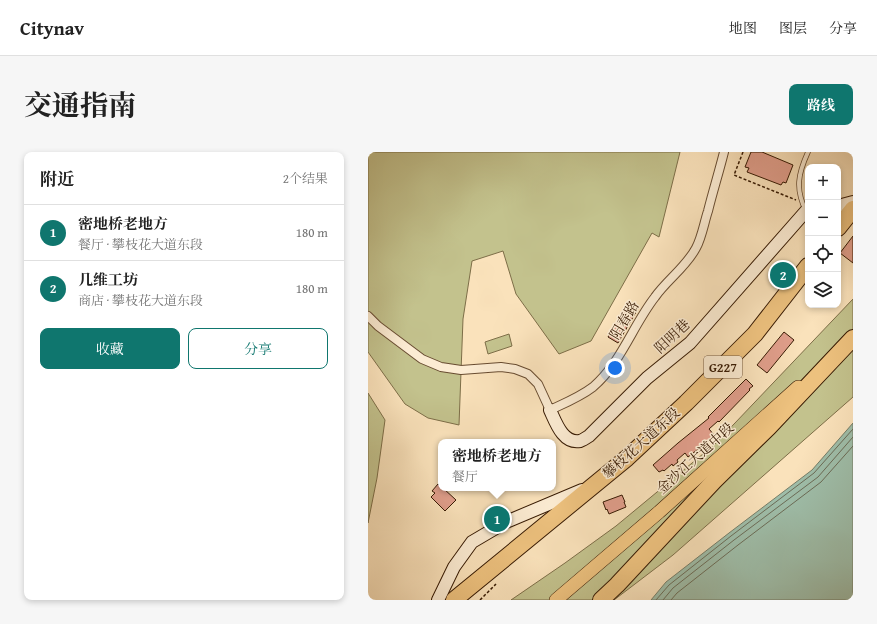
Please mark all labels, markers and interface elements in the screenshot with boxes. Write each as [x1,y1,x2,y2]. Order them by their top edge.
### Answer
text: Citynav [20,14,84,42]
text: 地图 [729,18,757,38]
text: 图层 [779,18,807,38]
text: 分享 [829,18,857,38]
text: 交通指南 [24,84,136,125]
button: 路线 [789,84,853,125]
map controls [805,164,841,308]
button: + [805,164,841,200]
text: 附近 [40,166,74,191]
text: 2个结果 [283,169,328,188]
button: − [805,200,841,236]
text: 密地桥老地方 [78,213,168,234]
text: 1 [50,223,56,242]
text: 180 m [296,223,328,242]
text: 餐厅 · 攀枝花大道东段 [78,235,203,254]
button: locate [805,236,841,272]
pin: 2 [770,260,796,290]
text: 几维工坊 [78,269,138,290]
button: layers [805,272,841,308]
text: 2 [50,279,56,298]
text: 180 m [296,279,328,298]
text: 商店 · 攀枝花大道东段 [78,291,203,310]
street label: 阳春路 [605,297,643,343]
street label: 阳明巷 [650,314,694,358]
button: 收藏 [40,328,180,369]
button: 分享 [188,328,328,369]
road number: G227 [704,356,742,378]
your location [605,358,625,378]
street label: 攀枝花大道东段 [598,403,684,483]
street label: 金沙江大道中段 [652,418,738,498]
popup [438,439,556,491]
text: 密地桥老地方 [452,445,542,466]
text: 餐厅 [452,467,478,486]
pin: 1 [484,504,510,534]

